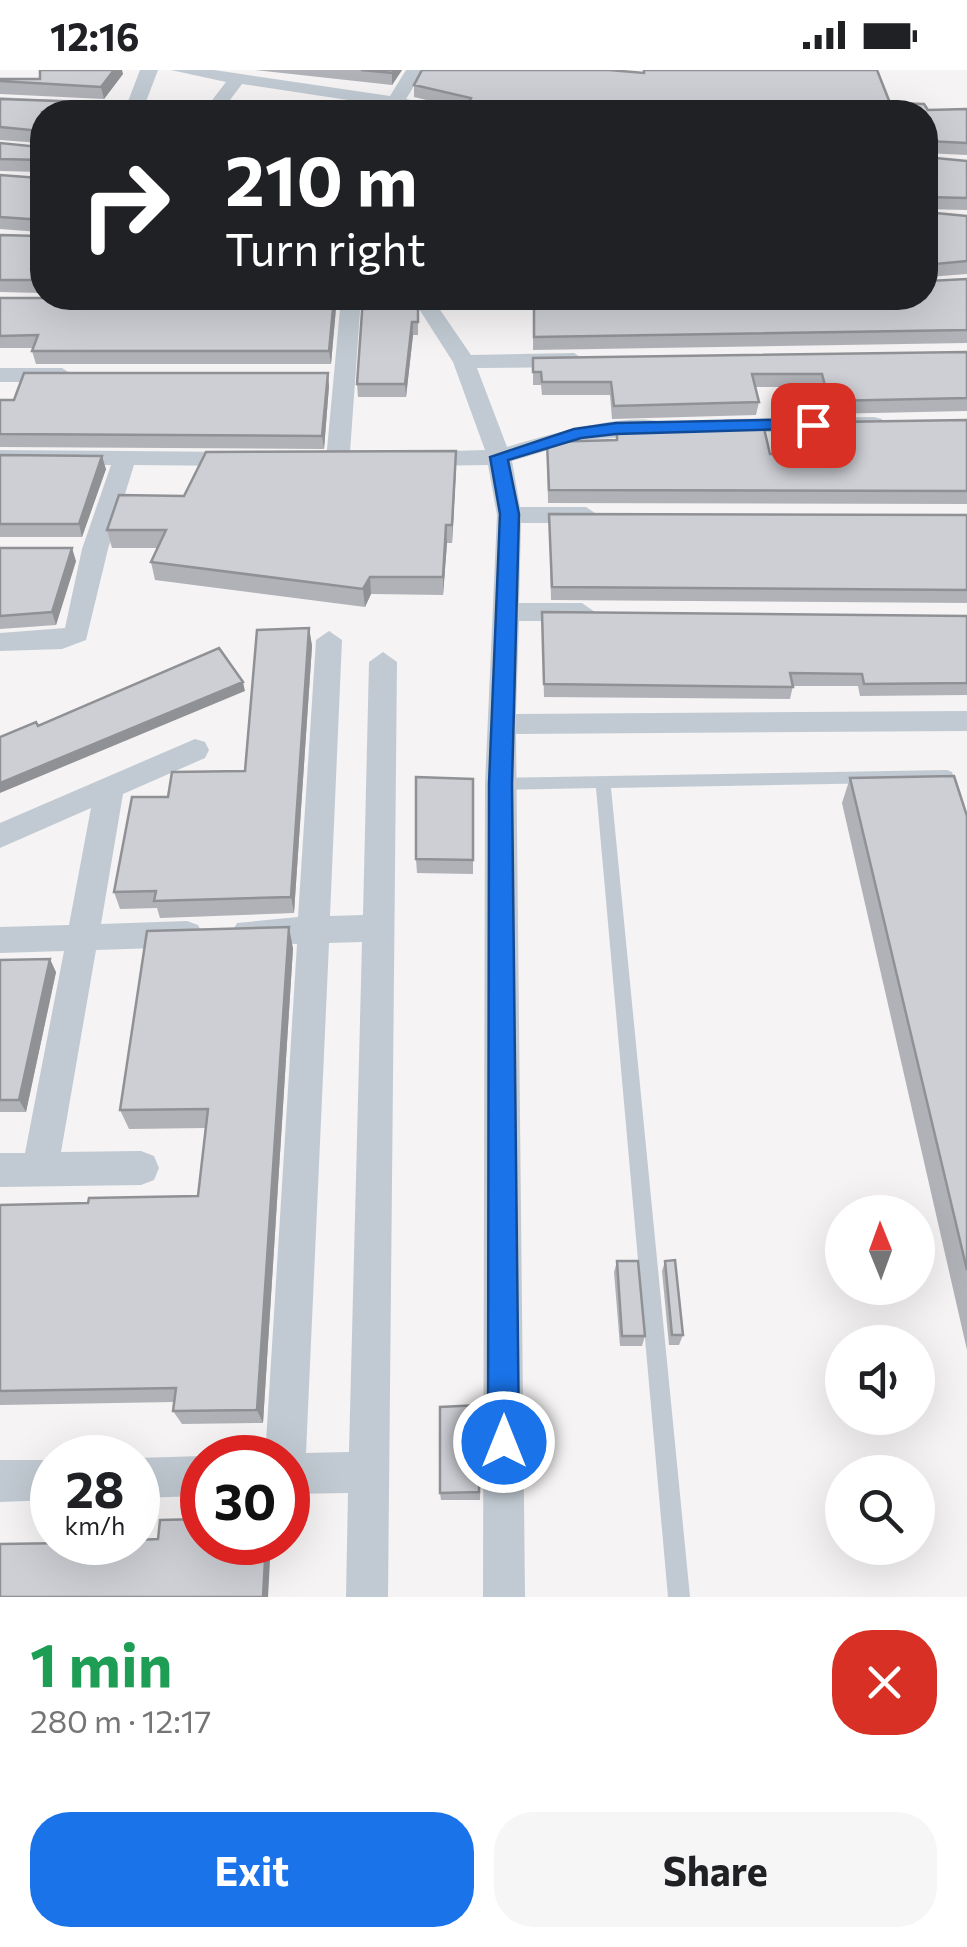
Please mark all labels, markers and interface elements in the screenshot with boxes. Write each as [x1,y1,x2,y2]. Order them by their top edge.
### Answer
text: 12:16 [50,12,140,59]
text: 210 m [225,135,417,220]
icon: right [60,140,190,270]
text: Turn right [225,220,426,275]
pin [771,383,856,468]
icon: arrive [786,398,841,453]
north arrow [825,1195,935,1305]
map controls [825,1195,935,1565]
button: sound [825,1325,935,1435]
position arrow [452,1390,556,1494]
speed limit sign: 30 [180,1435,310,1565]
button: search [825,1455,935,1565]
text: 28 [65,1457,125,1518]
text: km/h [65,1510,125,1540]
text: 1 min [30,1626,172,1699]
button: close [832,1630,937,1735]
text: 280 m · 12:17 [30,1700,211,1740]
button: Exit [30,1812,474,1927]
button: Share [494,1812,937,1927]

